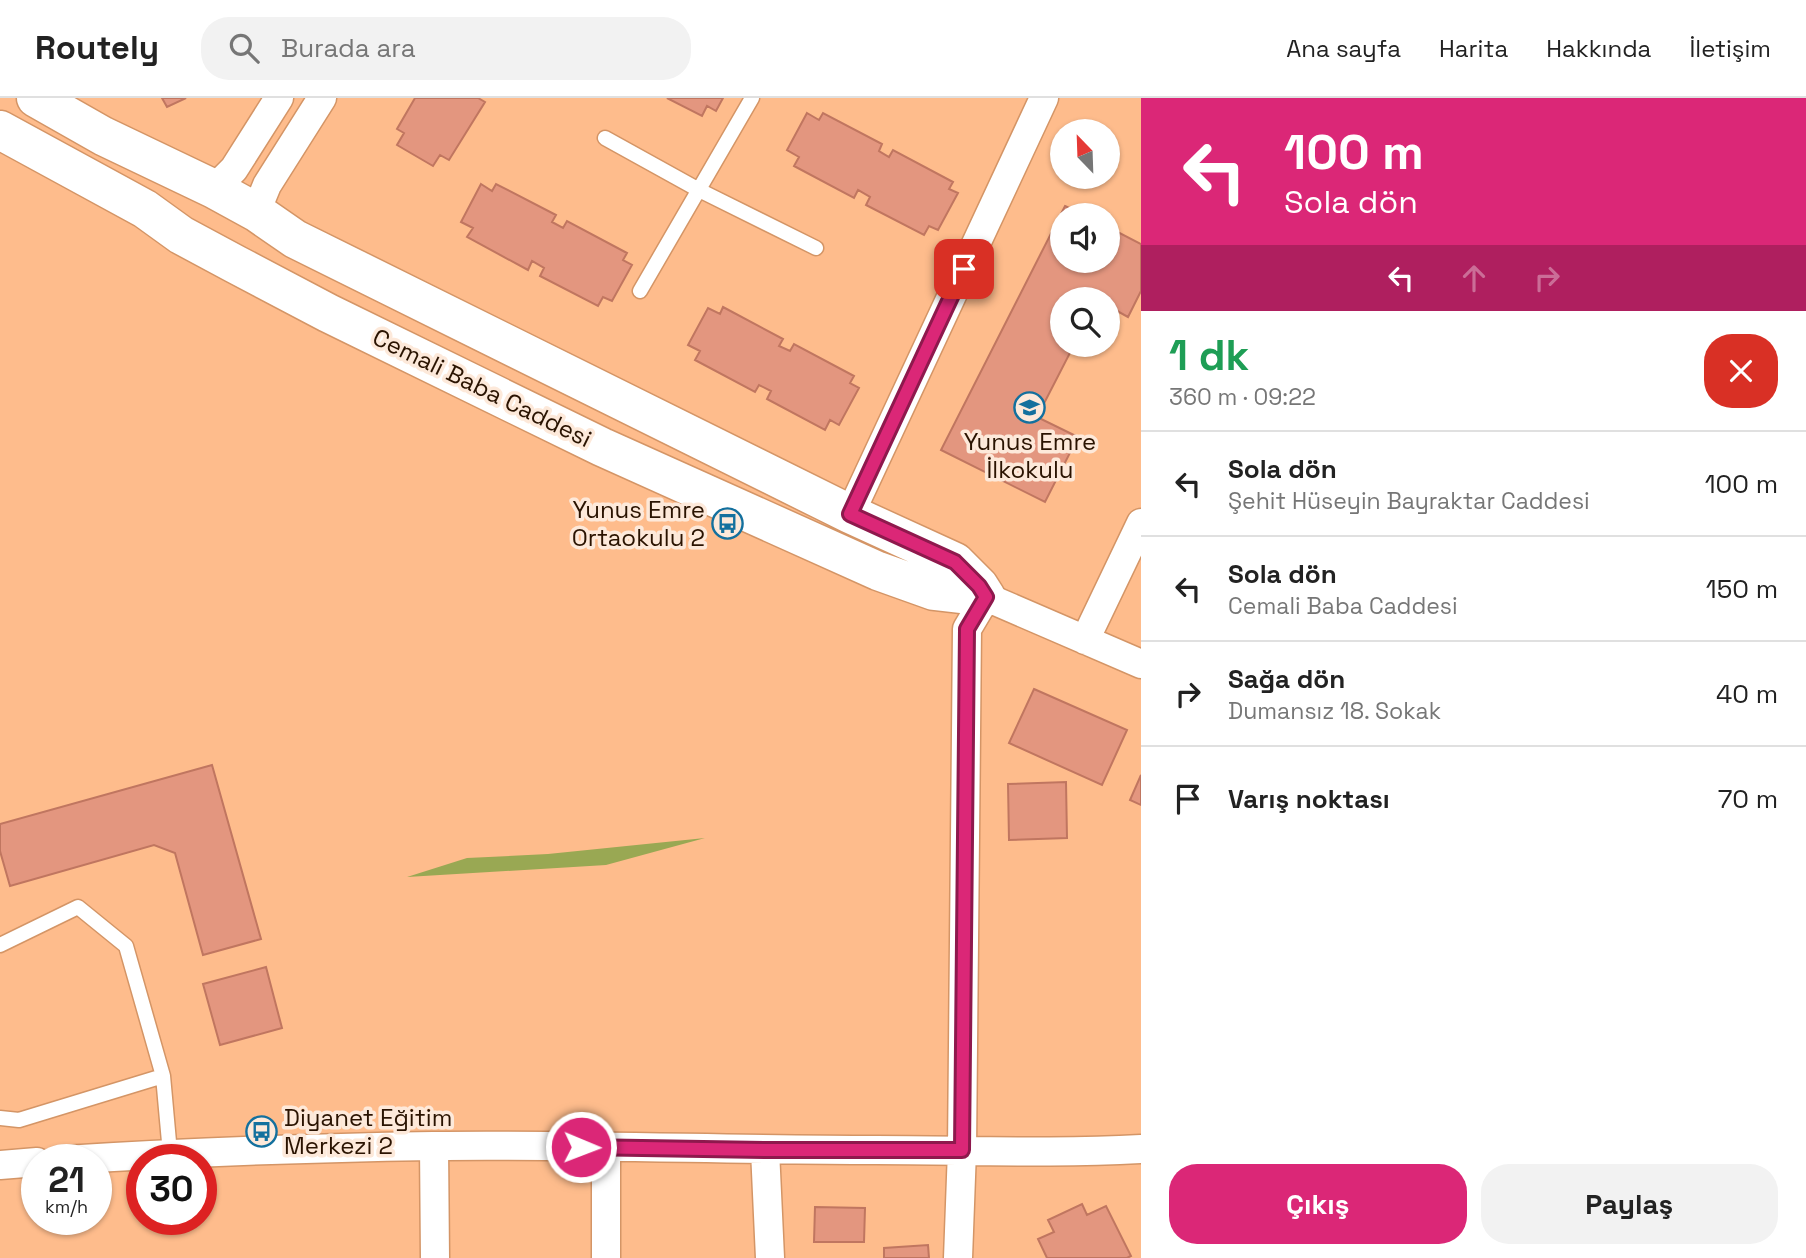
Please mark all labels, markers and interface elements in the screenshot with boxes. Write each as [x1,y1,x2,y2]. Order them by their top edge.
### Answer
search box [201,17,691,80]
text: Routely [35,27,159,69]
icon: search [225,29,263,67]
text: Burada ara [281,31,416,65]
text: Ana sayfa [1286,33,1401,64]
text: Harita [1439,33,1508,64]
text: Hakkında [1546,33,1651,64]
text: İletişim [1689,33,1771,64]
north arrow [1050,119,1120,189]
map controls [1050,119,1120,357]
text: 100 m [1284,121,1424,183]
icon: left [1169,126,1260,217]
text: Sola dön [1284,182,1418,222]
button: sound [1050,203,1120,273]
pin [934,239,994,299]
icon: arrive [945,250,983,288]
icon: left [1382,259,1420,297]
icon: ahead [1455,259,1493,297]
icon: right [1528,259,1566,297]
button: search [1050,287,1120,357]
street label: Cemali Baba Caddesi [368,321,597,454]
text: 1 dk [1169,329,1249,382]
button: close [1704,334,1778,408]
text: 360 m · 09:22 [1169,382,1316,412]
school or university icon: Yunus Emre İlkokulu [1013,391,1047,425]
place label: Yunus Emre İlkokulu [964,426,1096,485]
text: Sola dön [1228,452,1337,486]
icon: left [1169,465,1207,503]
text: 100 m [1705,467,1778,501]
text: Şehit Hüseyin Bayraktar Caddesi [1228,486,1590,516]
place label: Yunus Emre Ortaokulu 2 [572,494,705,553]
bus stop icon: Yunus Emre Ortaokulu 2 [711,507,745,541]
text: Sola dön [1228,557,1337,591]
icon: left [1169,570,1207,608]
text: 150 m [1706,572,1778,606]
text: Cemali Baba Caddesi [1228,591,1458,621]
text: Sağa dön [1228,662,1345,696]
icon: right [1169,675,1207,713]
text: 40 m [1716,677,1778,711]
text: Dumansız 18. Sokak [1228,696,1441,726]
icon: arrive [1169,780,1207,818]
text: Varış noktası [1228,782,1390,816]
text: 70 m [1718,782,1778,816]
place label: Diyanet Eğitim Merkezi 2 [284,1102,452,1161]
position arrow [544,1110,618,1184]
bus stop icon: Diyanet Eğitim Merkezi 2 [244,1115,278,1149]
speed limit sign: 30 [126,1144,217,1235]
text: 21 [48,1158,85,1202]
button: Çıkış [1169,1164,1467,1244]
button: Paylaş [1481,1164,1778,1244]
text: km/h [45,1195,88,1218]

